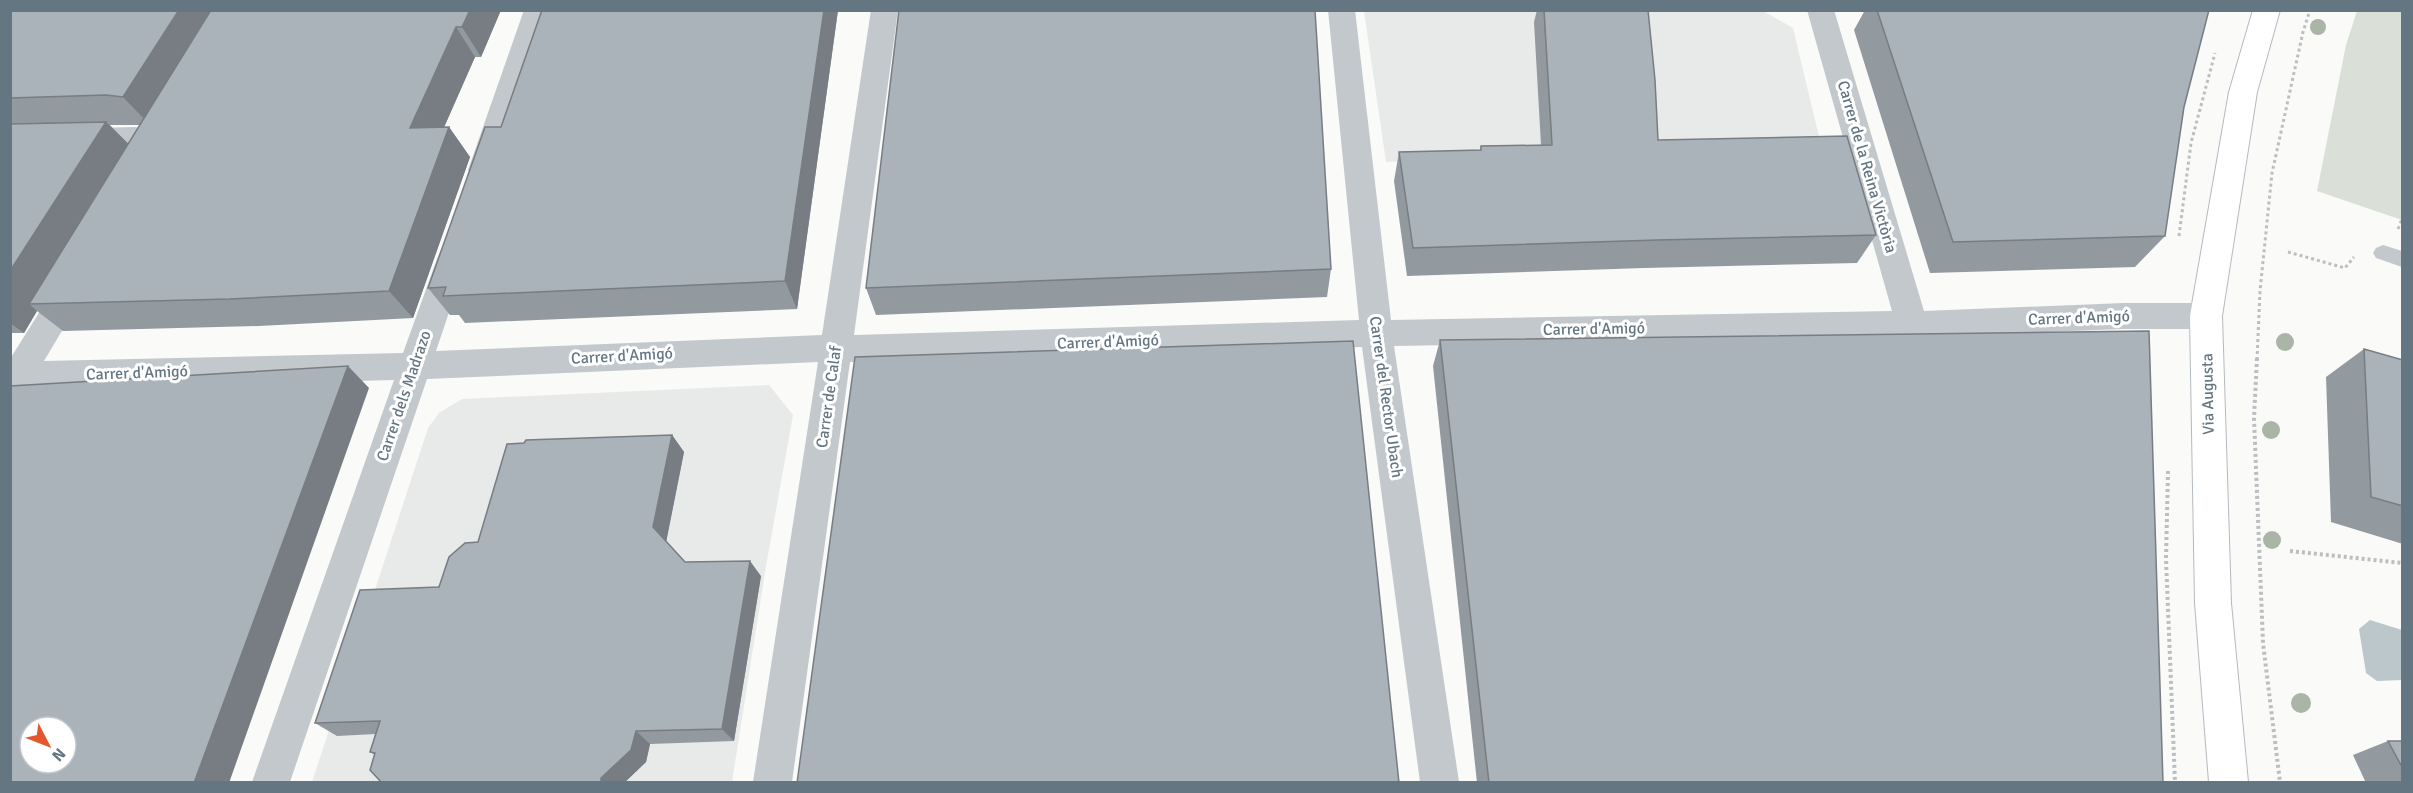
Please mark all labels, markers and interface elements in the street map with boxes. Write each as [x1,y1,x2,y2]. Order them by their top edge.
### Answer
street label: Carrer de la Reina Victòria [1833,78,1901,256]
street label: Carrer d'Amigó [2028,306,2130,330]
street label: Carrer del Rector Ubach [1365,315,1407,479]
street label: Carrer d'Amigó [1543,318,1645,340]
street label: Carrer dels Madrazo [372,328,436,464]
street label: Carrer d'Amigó [1057,330,1159,354]
street label: Carrer d'Amigó [571,343,673,369]
street label: Carrer de Calaf [812,344,846,449]
street label: Via Augusta [2197,353,2219,435]
street label: Carrer d'Amigó [86,361,188,385]
north arrow [18,715,78,775]
text: N [47,744,70,765]

